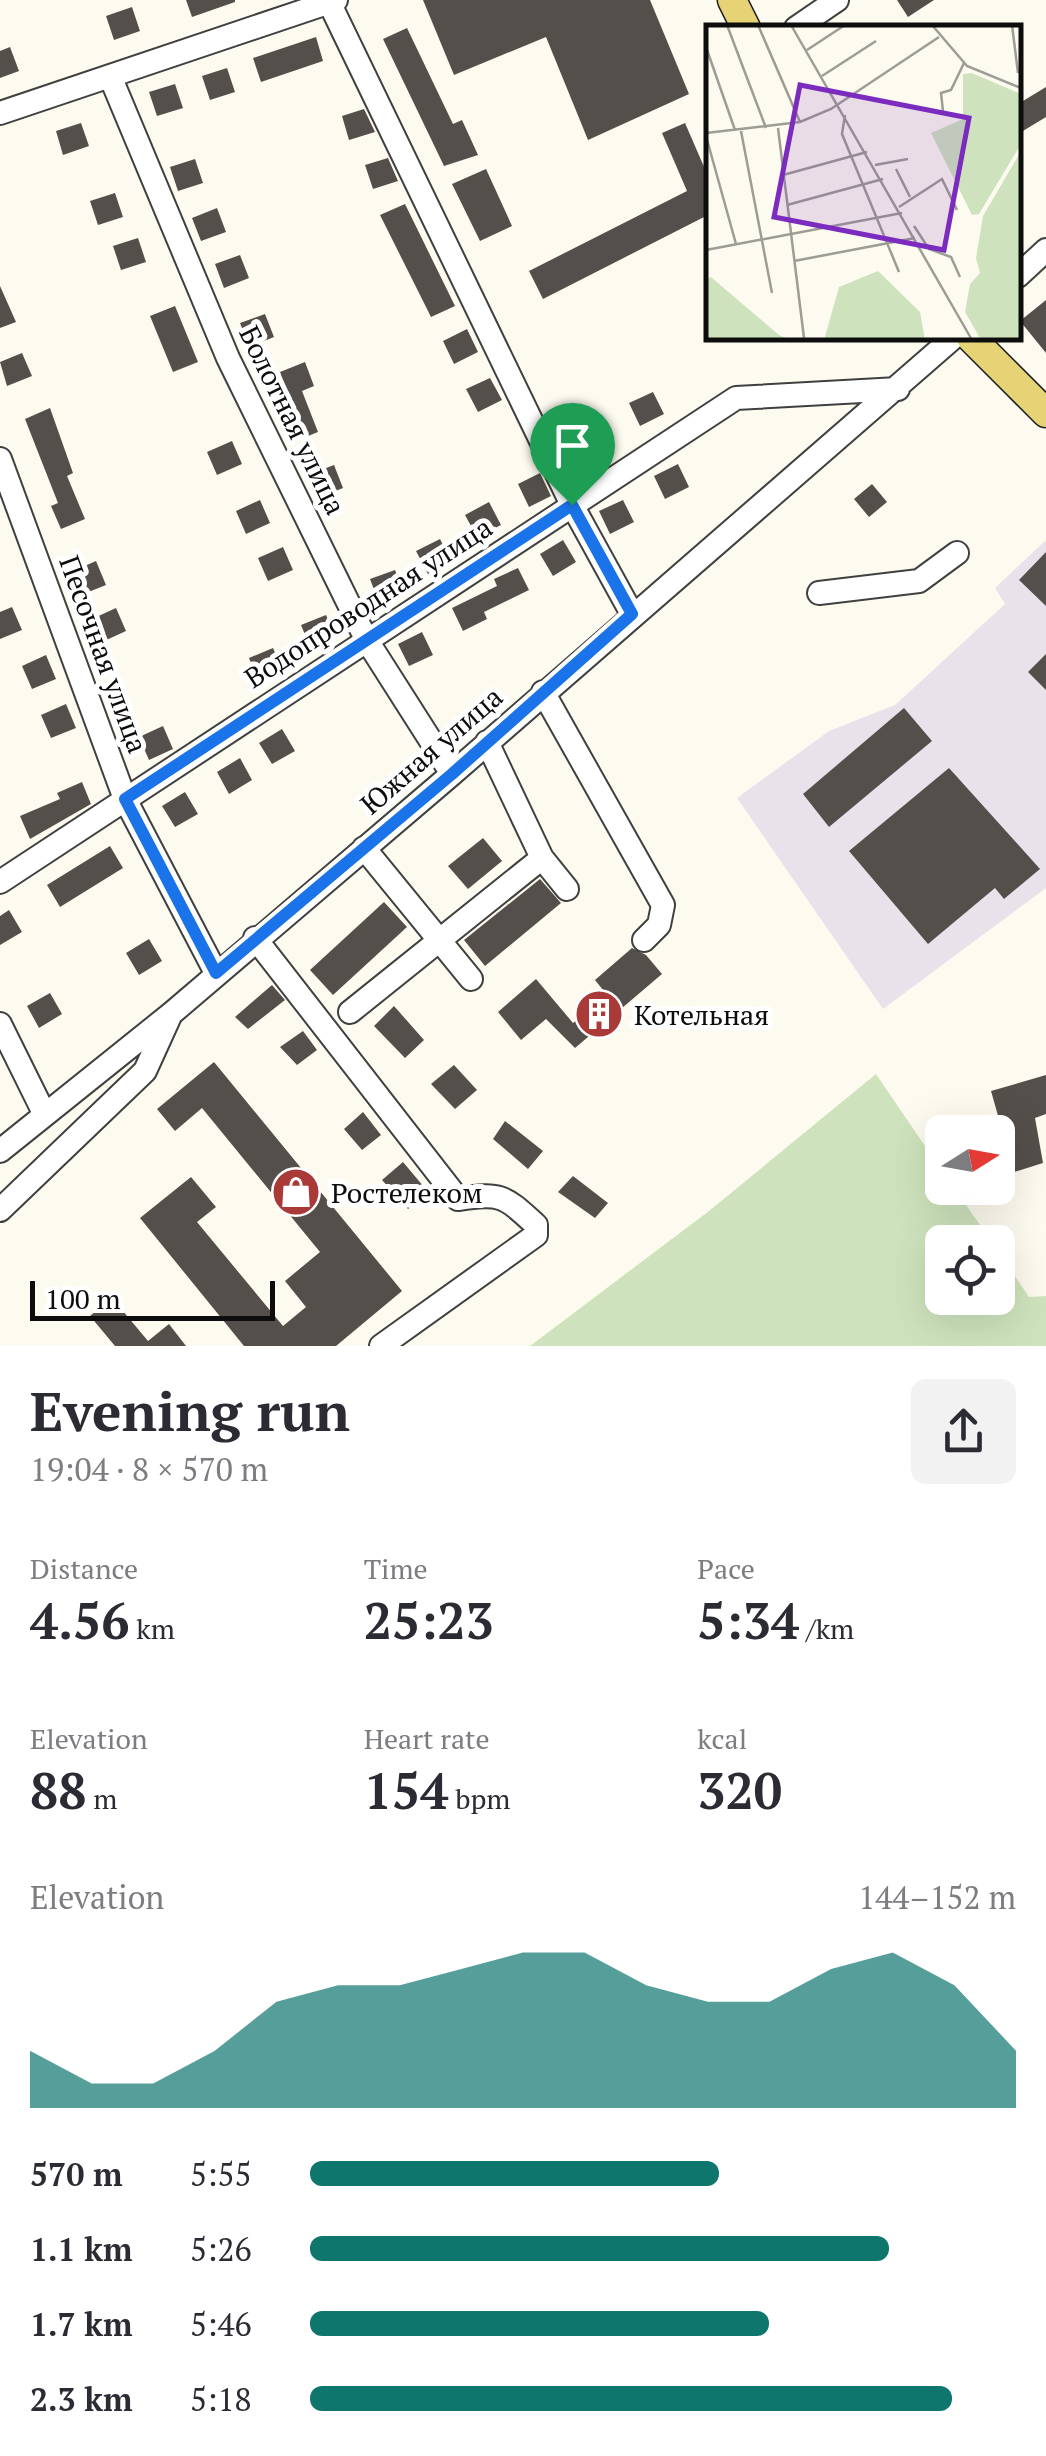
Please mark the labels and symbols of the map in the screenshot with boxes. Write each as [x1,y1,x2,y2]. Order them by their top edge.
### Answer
inset map [706,25,1021,340]
street label: Болотная улица [231,319,355,521]
pin [530,403,615,506]
street label: Водопроводная улица [237,508,499,696]
street label: Песочная улица [51,550,157,758]
street label: Южная улица [352,678,510,822]
building icon: Котельная [573,988,625,1040]
place label: Котельная [634,996,769,1033]
north arrow [925,1115,1015,1205]
shop icon: Ростелеком [270,1166,322,1218]
place label: Ростелеком [331,1174,483,1211]
scale bar [30,1276,275,1320]

